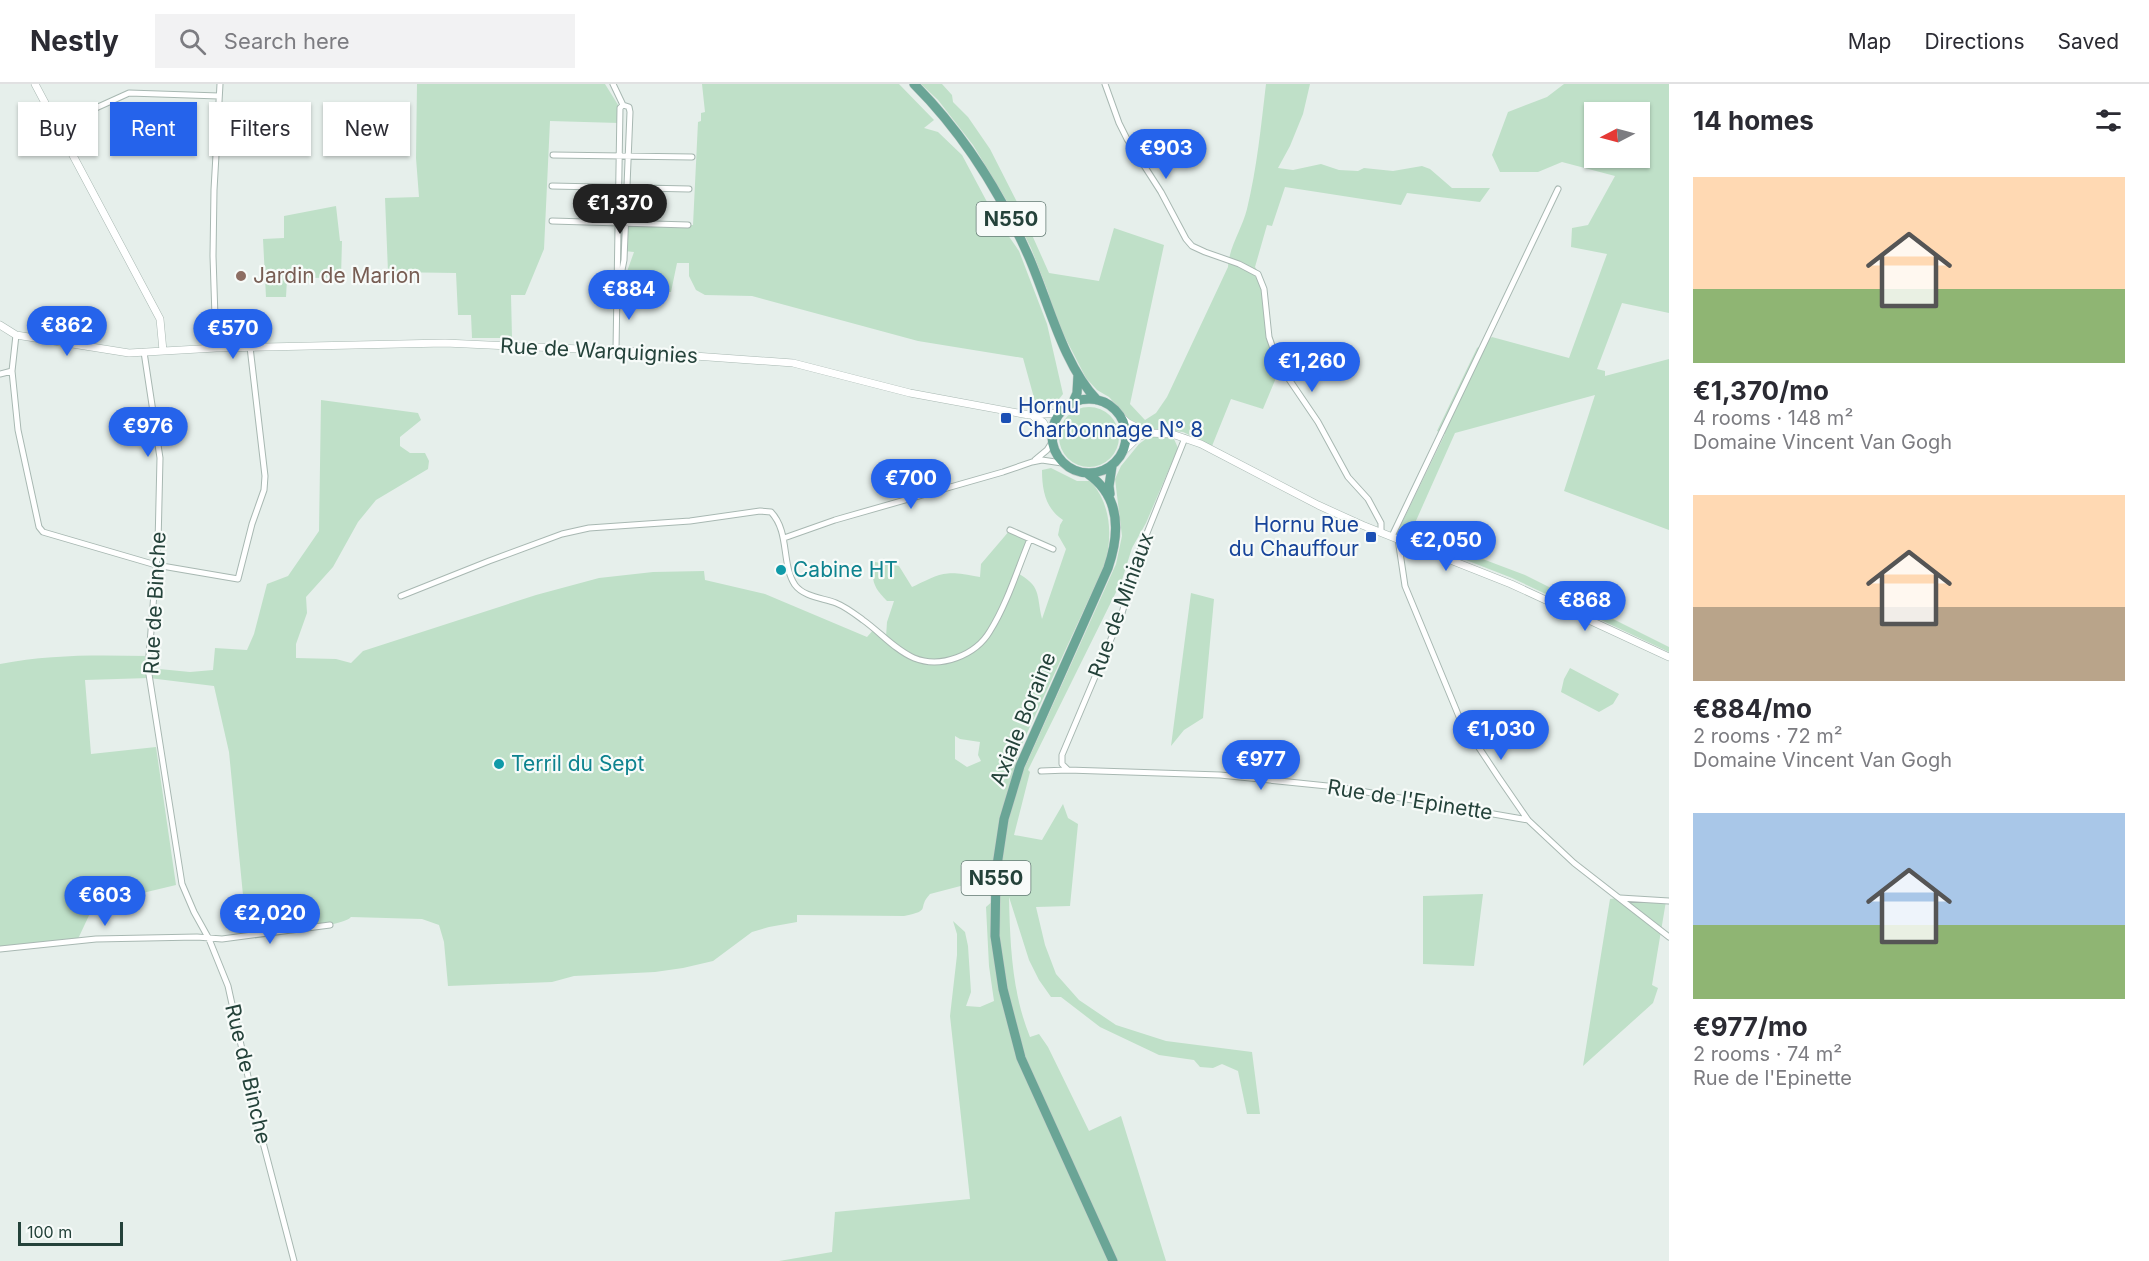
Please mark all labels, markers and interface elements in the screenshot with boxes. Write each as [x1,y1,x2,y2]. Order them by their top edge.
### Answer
search box [155,14,575,68]
text: Nestly [30,24,119,58]
icon: search [176,25,209,58]
text: Search here [224,28,350,54]
text: Map [1848,29,1891,54]
text: Directions [1924,29,2025,54]
text: Saved [2058,29,2119,54]
chip: Buy [18,102,98,156]
chip: Rent [110,102,197,156]
chip: Filters [209,102,311,156]
chip: New [323,102,410,156]
north arrow [1584,102,1650,168]
map controls [1584,102,1650,168]
icon: filters [2092,104,2125,137]
text: 14 homes [1693,105,1814,136]
pin: €903 [1130,129,1202,180]
text: €903 [1139,136,1193,160]
pin: €1,370 [571,184,669,235]
text: €1,370 [587,191,653,215]
road number: N550 [976,202,1046,236]
icon: home [1855,216,1963,324]
place label: Jardin de Marion [253,263,421,288]
marker: Jardin de Marion [234,269,248,283]
pin: €884 [593,270,665,321]
text: €884 [602,277,656,301]
pin: €862 [31,306,103,357]
pin: €570 [197,309,269,360]
text: €862 [41,313,93,337]
text: €570 [207,316,259,340]
street label: Rue de Warquignies [499,333,699,368]
pin: €1,260 [1263,342,1361,393]
text: €1,260 [1278,349,1346,373]
text: €1,370/mo [1693,375,1829,406]
place label: Hornu Charbonnage N° 8 [1018,393,1203,442]
text: 4 rooms · 148 m² [1693,406,1853,430]
pin: €976 [112,407,184,458]
marker: Hornu Charbonnage N° 8 [999,411,1013,425]
text: €976 [123,414,173,438]
text: Domaine Vincent Van Gogh [1693,430,1952,454]
pin: €700 [875,459,947,510]
text: €700 [885,466,937,490]
place label: Hornu Rue du Chauffour [1229,512,1359,561]
pin: €2,050 [1397,521,1495,572]
text: €2,050 [1410,528,1482,552]
street label: Rue de Miniaux [1083,529,1158,681]
marker: Hornu Rue du Chauffour [1364,530,1378,544]
street label: Rue de Binche [138,531,171,675]
icon: home [1855,534,1963,642]
place label: Cabine HT [793,557,898,582]
marker: Cabine HT [774,563,788,577]
pin: €868 [1549,581,1621,632]
text: €868 [1559,588,1611,612]
street label: Axiale Boraine [984,648,1061,789]
text: €884/mo [1693,693,1812,724]
pin: €1,030 [1452,710,1550,761]
text: €1,030 [1467,717,1535,741]
text: 2 rooms · 72 m² [1693,724,1843,748]
pin: €977 [1225,740,1297,791]
text: €977 [1236,747,1286,771]
text: Domaine Vincent Van Gogh [1693,748,1952,772]
place label: Terril du Sept [511,751,644,776]
marker: Terril du Sept [492,757,506,771]
street label: Rue de l'Epinette [1326,774,1494,825]
icon: home [1855,852,1963,960]
road number: N550 [962,861,1030,895]
pin: €603 [69,876,141,927]
text: €603 [78,883,132,907]
pin: €2,020 [221,894,319,945]
text: €2,020 [234,901,306,925]
street label: Rue de Binche [220,1001,277,1146]
text: €977/mo [1693,1011,1808,1042]
text: 2 rooms · 74 m² [1693,1042,1842,1066]
text: Rue de l'Epinette [1693,1066,1852,1090]
scale bar [18,1219,123,1246]
text: 100 m [27,1222,72,1242]

